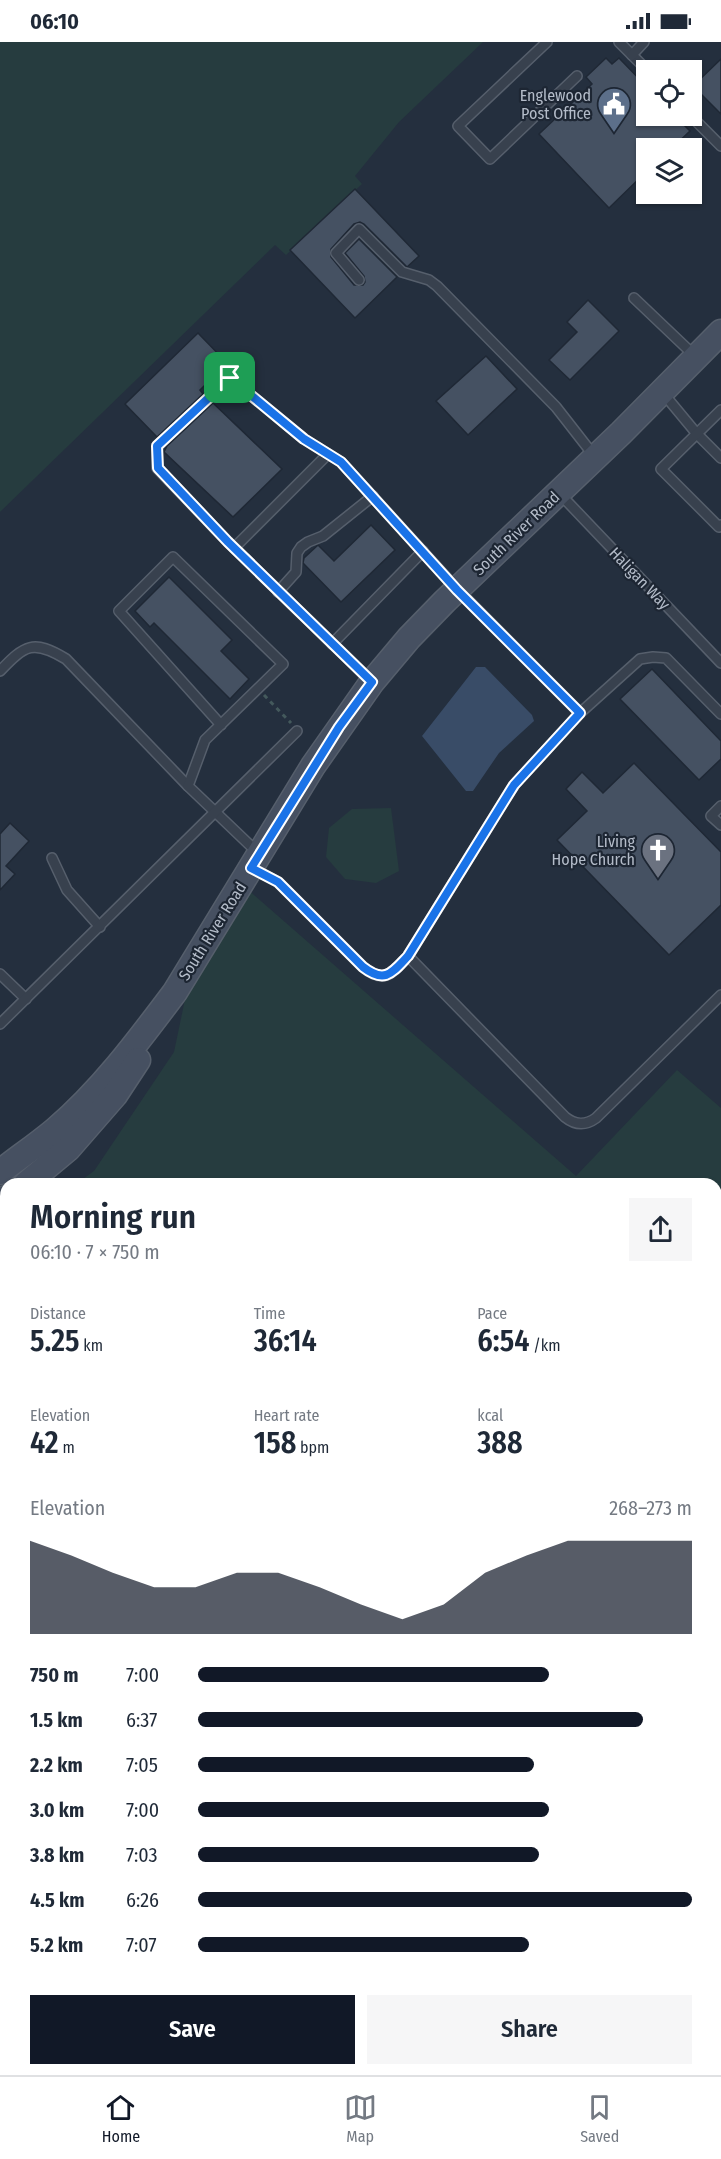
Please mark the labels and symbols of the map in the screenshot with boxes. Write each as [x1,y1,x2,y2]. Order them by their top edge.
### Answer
place label: Englewood Post Office [520,86,591,123]
public building icon: Englewood Post Office [596,86,632,133]
pin [204,352,255,403]
street label: South River Road [469,487,563,579]
street label: Haligan Way [605,543,675,614]
place label: Living Hope Church [552,832,635,869]
church icon: Living Hope Church [640,832,676,879]
street label: South River Road [175,879,250,984]

